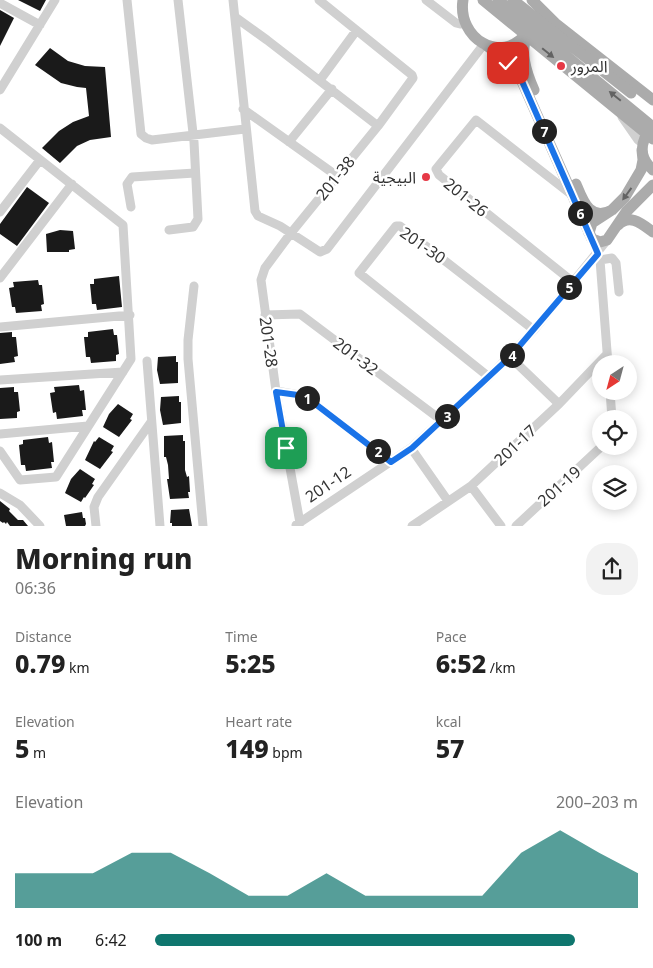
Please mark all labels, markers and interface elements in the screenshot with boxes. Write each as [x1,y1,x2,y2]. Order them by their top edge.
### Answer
pin [487,42,529,84]
one-way arrow [541,48,554,59]
icon: check [494,49,522,77]
place label: المرور [570,55,608,77]
marker: المرور [555,60,567,72]
one-way arrow [609,90,622,101]
pin: 7 [532,118,556,144]
text: 7 [540,122,549,141]
street label: 201-38 [310,151,360,205]
place label: البيجية [373,166,416,188]
marker: البيجية [420,171,432,183]
street label: 201-26 [439,172,493,222]
one-way arrow [622,187,632,201]
pin: 6 [568,200,592,226]
text: 6 [576,204,585,223]
street label: 201-30 [396,221,450,269]
pin: 5 [556,274,582,300]
text: 5 [565,278,574,297]
street label: 201-28 [255,315,283,369]
street label: 201-32 [329,332,383,380]
pin: 4 [500,342,524,368]
text: 4 [508,346,517,365]
north arrow [592,355,638,400]
map controls [592,355,637,510]
pin: 1 [294,386,320,410]
text: 1 [303,389,312,408]
pin: 3 [434,404,460,428]
text: 3 [443,407,452,426]
button: locate [592,410,637,455]
street label: 201-17 [489,420,541,470]
pin [265,427,307,469]
icon: arrive [272,434,300,462]
pin: 2 [366,438,390,464]
text: 2 [374,442,383,461]
street label: 201-12 [301,461,355,507]
street label: 201-19 [533,461,585,511]
button: layers [592,465,637,510]
text: Morning run [15,539,193,577]
button: share [586,543,638,595]
text: 06:36 [15,577,56,599]
text: Distance [15,627,72,646]
text: Time [225,627,258,646]
text: Pace [436,627,467,646]
text: 0.79 [15,646,65,680]
text: 5:25 [225,646,276,680]
text: 6:52 [436,646,486,680]
text: km [65,658,90,677]
text: /km [486,658,516,677]
text: Elevation [15,712,75,731]
text: Heart rate [225,712,292,731]
text: kcal [436,712,461,731]
text: 5 [15,731,29,765]
text: 149 [225,731,269,765]
text: 57 [436,731,465,765]
text: m [29,743,46,762]
text: bpm [269,743,303,762]
text: Elevation [15,791,83,813]
text: 200–203 m [556,791,638,813]
text: 100 m [15,929,62,951]
text: 6:42 [95,929,127,951]

